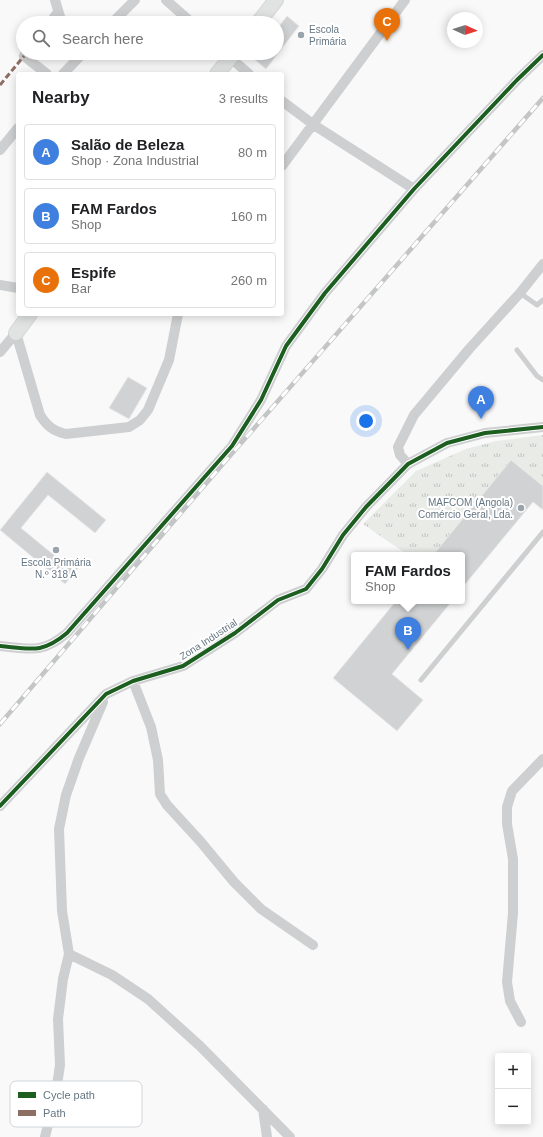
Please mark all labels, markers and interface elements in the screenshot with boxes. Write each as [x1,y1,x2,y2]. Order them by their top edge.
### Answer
pin: C [374,8,400,41]
north arrow [447,12,483,48]
search box [16,16,284,60]
place label: Escola Primária [309,24,347,47]
icon: search [30,27,52,49]
text: Search here [62,30,144,47]
marker: Escola Primária [296,30,306,40]
text: Nearby [32,88,90,107]
text: 3 results [219,91,268,106]
text: Salão de Beleza [71,136,184,153]
text: A [41,145,51,160]
text: 80 m [238,145,267,160]
text: Shop · Zona Industrial [71,153,199,168]
text: FAM Fardos [71,200,157,217]
text: B [41,209,51,224]
text: 160 m [231,209,267,224]
text: Shop [71,217,101,232]
text: Espife [71,264,116,281]
text: C [41,273,51,288]
text: 260 m [231,273,267,288]
text: Bar [71,281,91,296]
pin: A [468,386,494,419]
your location [356,411,376,431]
place label: MAFCOM (Angola) Comércio Geral, Lda. [418,497,513,520]
marker: MAFCOM (Angola) Comércio Geral, Lda. [516,503,526,513]
marker: Escola Primária N.º 318 A [51,545,61,555]
popup [351,552,465,604]
place label: Escola Primária N.º 318 A [21,557,91,580]
text: FAM Fardos [365,562,451,579]
text: Shop [365,579,395,594]
street label: Zona Industrial [178,617,239,662]
pin: B [395,617,421,650]
map controls [495,1053,531,1125]
button: + [495,1053,531,1089]
legend [10,1081,142,1127]
text: Cycle path [43,1089,95,1101]
button: − [495,1089,531,1125]
text: Path [43,1107,66,1119]

